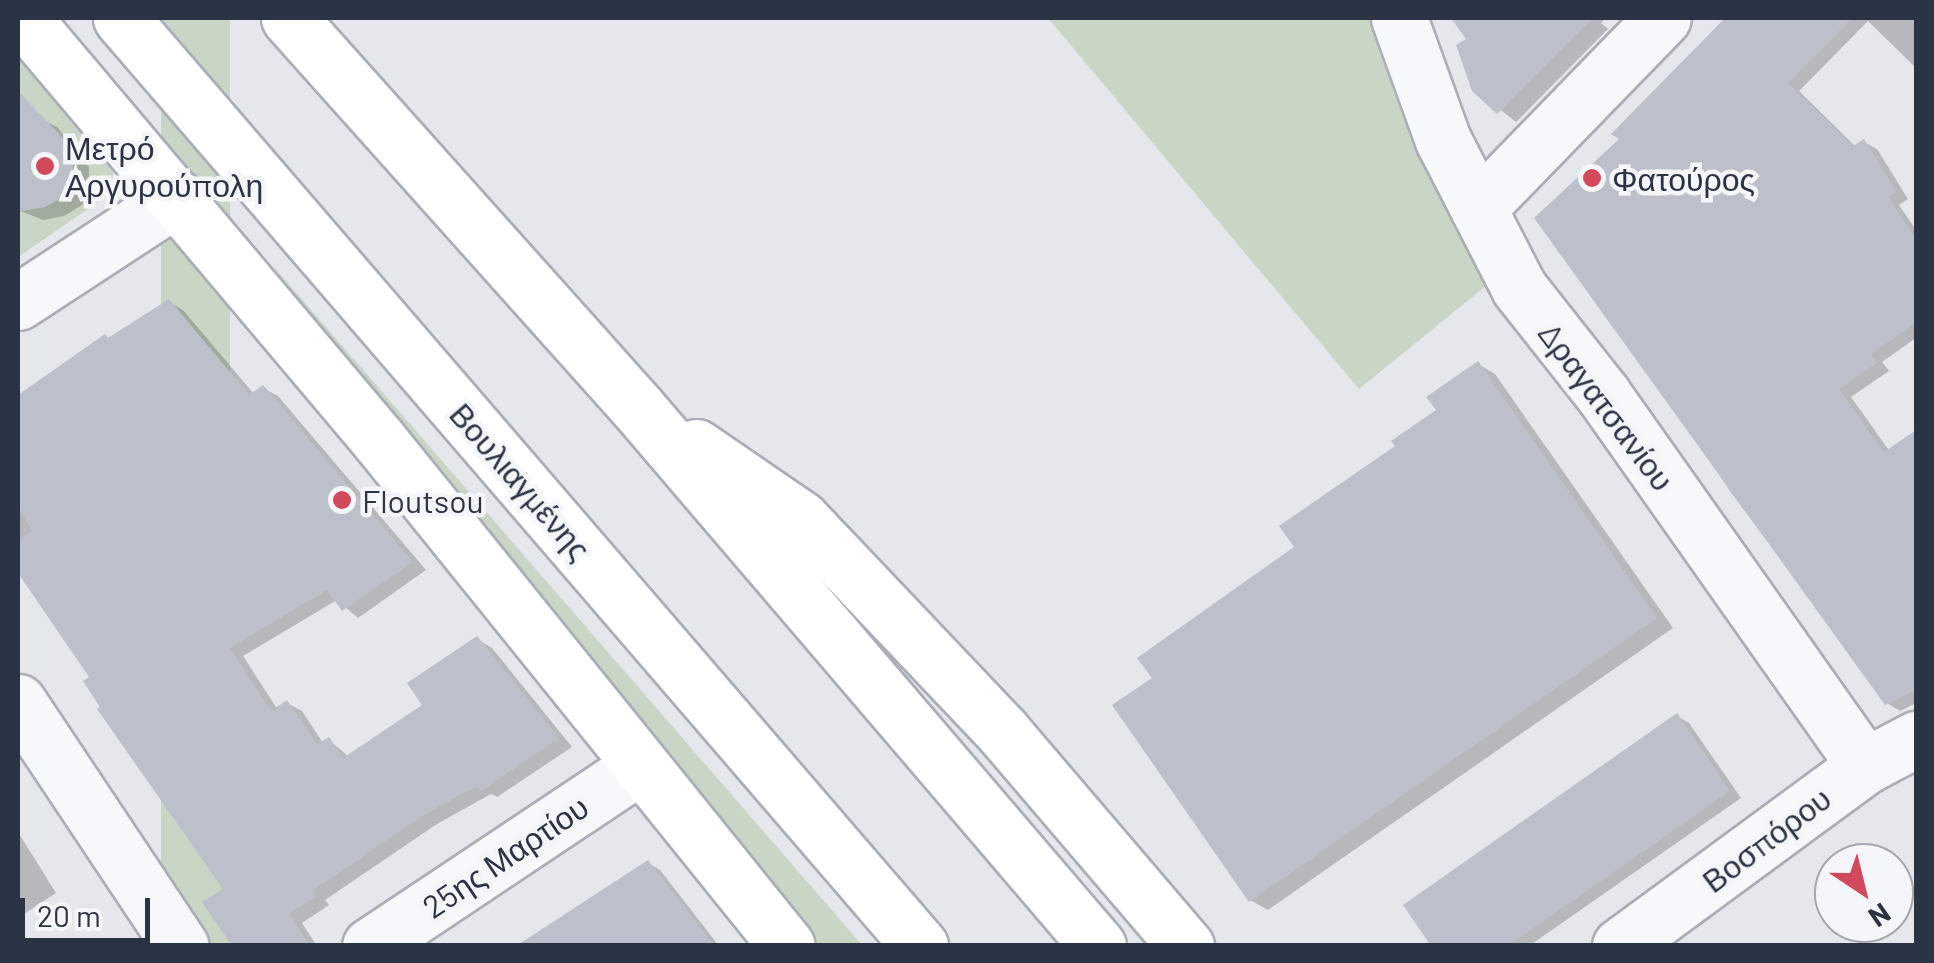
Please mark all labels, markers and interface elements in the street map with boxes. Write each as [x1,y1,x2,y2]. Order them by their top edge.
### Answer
place label: Μετρό Αργυρούπολη [65,129,263,204]
marker: Μετρό Αργυρούπολη [34,155,56,177]
place label: Φατούρος [1612,159,1755,197]
marker: Φατούρος [1581,167,1603,189]
street label: Δραγατσανίου [1531,314,1683,498]
street label: Βουλιαγμένης [442,395,600,567]
place label: Floutsou [362,481,484,519]
marker: Floutsou [331,489,353,511]
street label: Βοσπόρου [1694,778,1838,900]
street label: 25ης Μαρτίου [415,787,595,925]
north arrow [1814,843,1914,943]
scale bar [25,878,155,940]
text: 20 m [37,897,101,933]
text: N [1863,897,1897,935]

